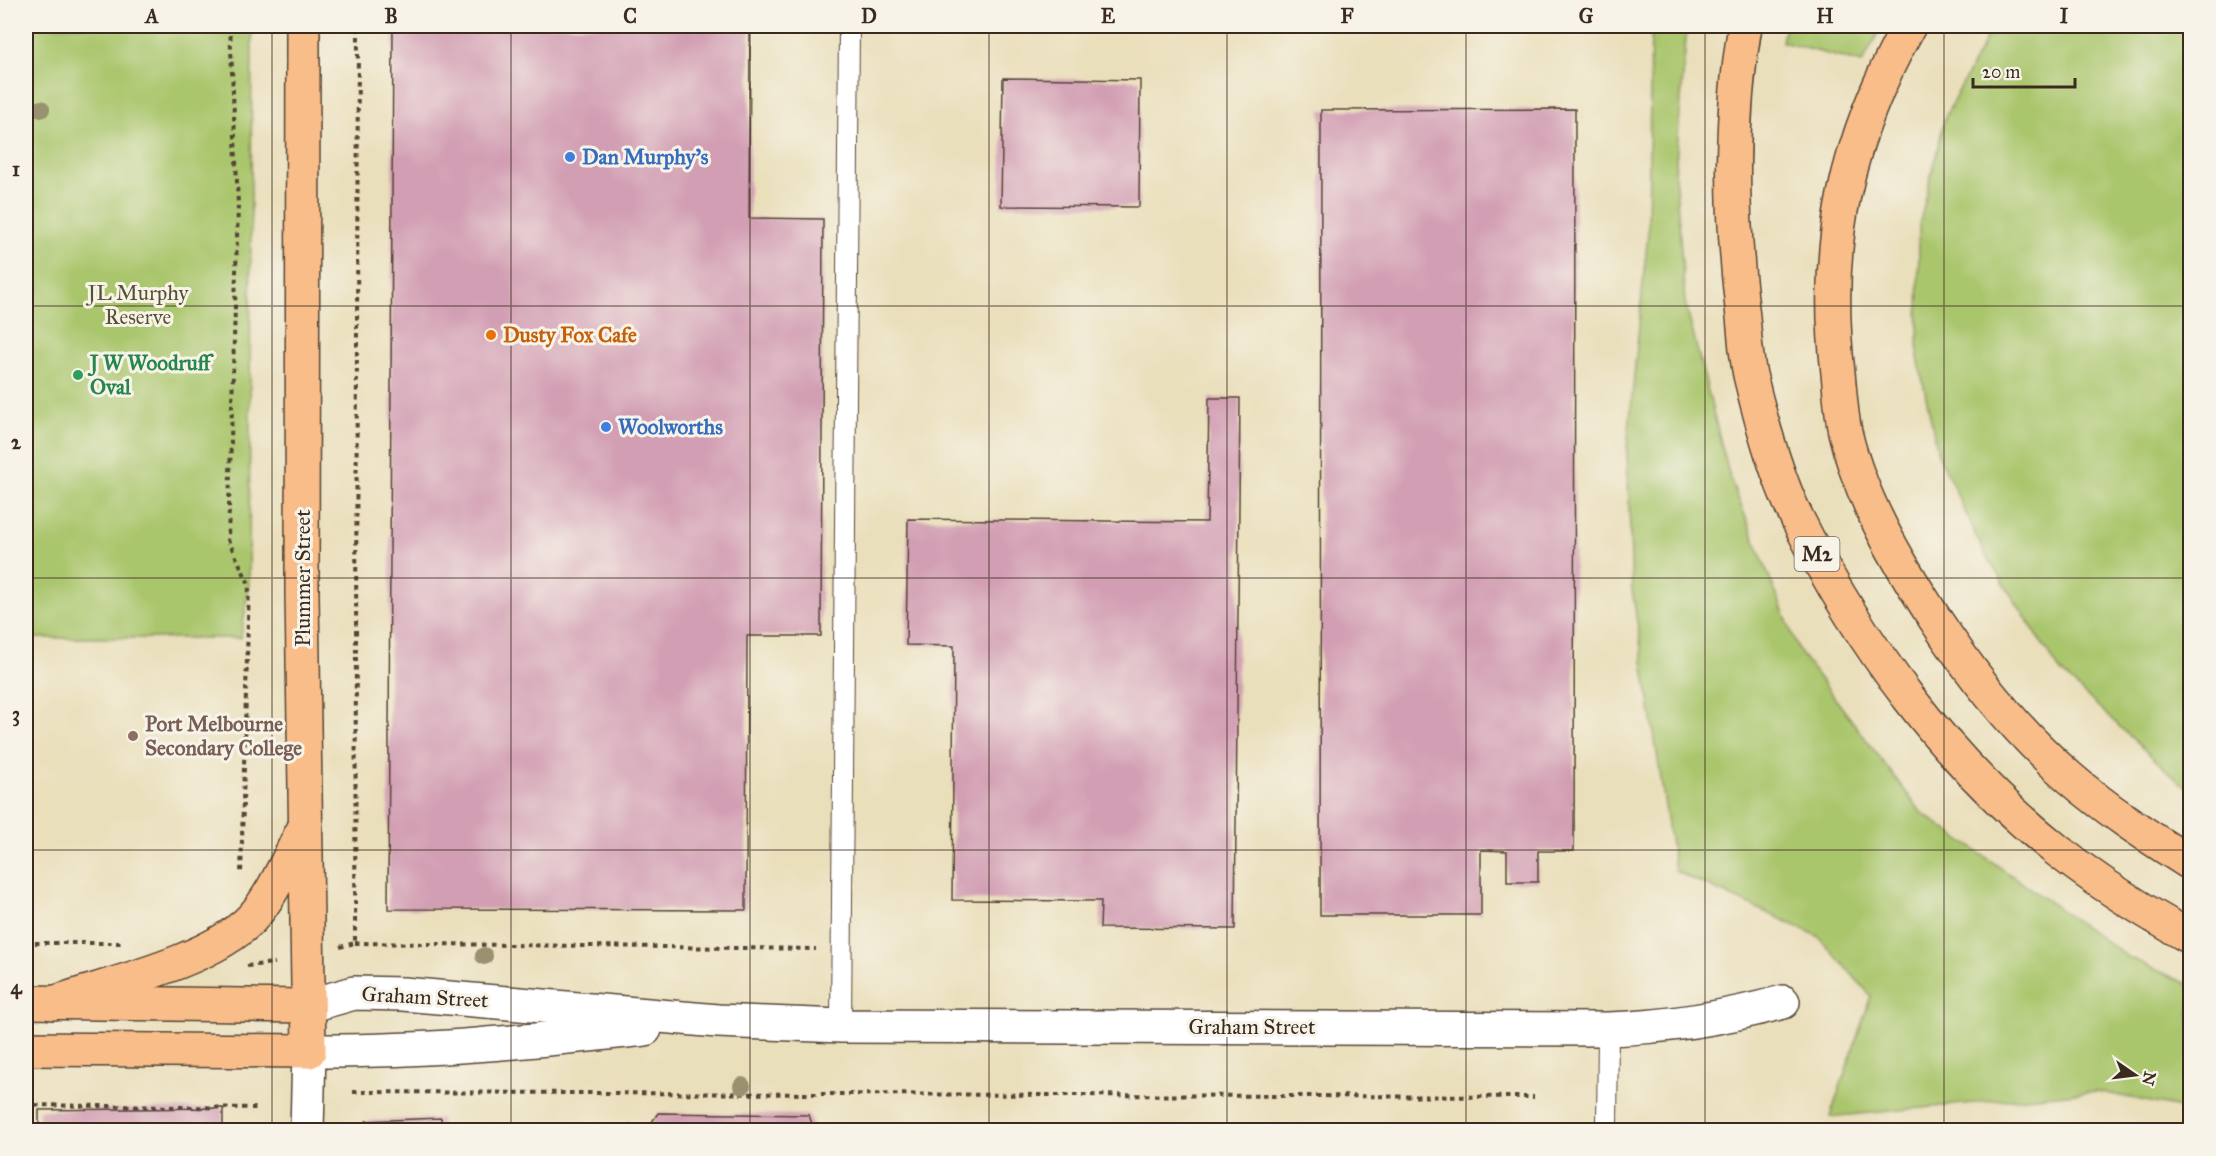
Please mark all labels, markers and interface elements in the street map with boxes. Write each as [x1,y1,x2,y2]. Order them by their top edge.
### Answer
text: A [143,4,159,28]
text: B [384,4,398,28]
text: C [623,4,637,28]
text: D [861,4,877,28]
text: E [1101,4,1116,28]
text: F [1340,4,1354,28]
text: G [1579,4,1594,28]
text: H [1816,4,1834,28]
text: I [2060,4,2069,28]
scale bar [1973,51,2075,89]
text: 20 m [1982,61,2020,83]
place label: Dan Murphy's [582,144,709,170]
marker: Dan Murphy's [563,150,577,164]
text: 1 [12,157,20,181]
park label: JL Murphy Reserve [86,280,189,330]
place label: Dusty Fox Cafe [503,322,637,348]
marker: Dusty Fox Cafe [484,328,498,342]
place label: J W Woodruff Oval [87,350,215,400]
marker: J W Woodruff Oval [71,368,85,382]
place label: Woolworths [618,414,723,440]
marker: Woolworths [599,420,613,434]
text: 2 [11,430,22,454]
street label: Plummer Street [290,509,316,647]
road number: M2 [1794,537,1840,571]
text: 3 [12,702,20,727]
place label: Port Melbourne Secondary College [145,711,302,761]
marker: Port Melbourne Secondary College [126,729,140,743]
text: 4 [10,975,22,1000]
street label: Graham Street [361,981,490,1013]
street label: Graham Street [1189,1014,1316,1040]
north arrow [2105,1045,2165,1105]
text: N [2138,1070,2160,1088]

